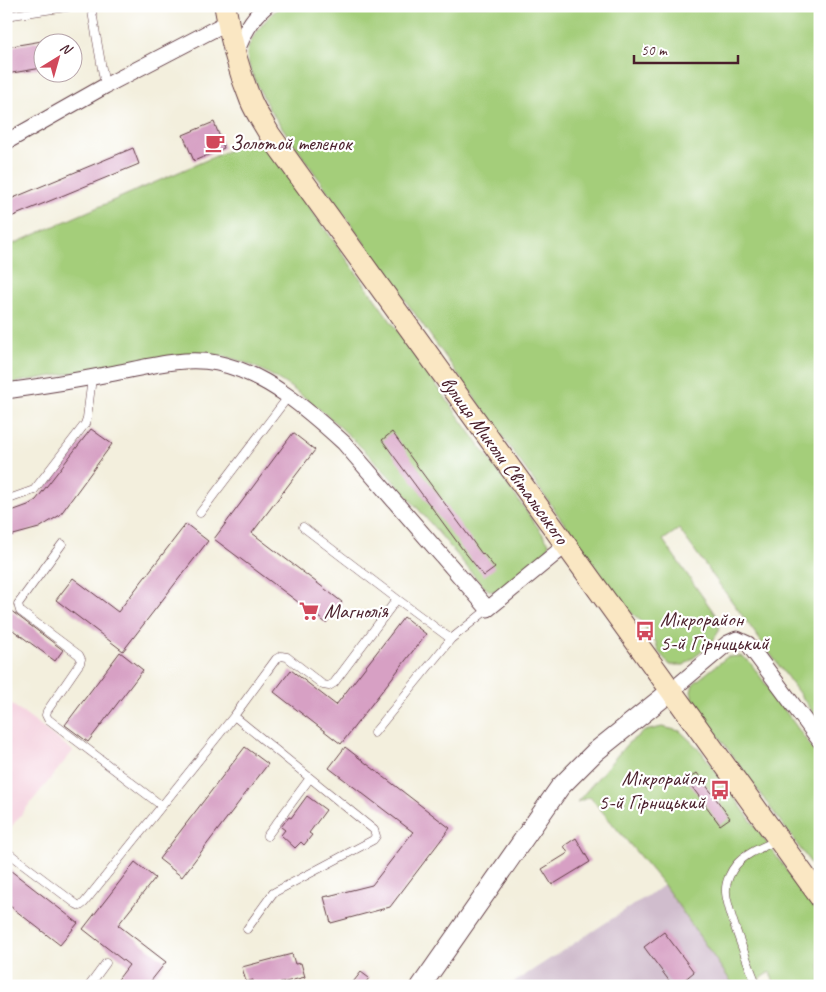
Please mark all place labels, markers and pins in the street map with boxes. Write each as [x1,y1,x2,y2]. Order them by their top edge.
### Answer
place label: Золотой теленок [230,130,354,156]
cafe icon: Золотой теленок [204,132,226,154]
place label: Магнолія [324,598,389,624]
supermarket icon: Магнолія [298,600,320,622]
place label: Мiкрорайон 5-й Гiрницький [660,606,770,656]
bus stop icon: Мiкрорайон 5-й Гiрницький [634,620,656,642]
place label: Мікрорайон 5-й Гірницький [598,765,706,815]
bus stop icon: Мікрорайон 5-й Гірницький [709,779,731,801]

